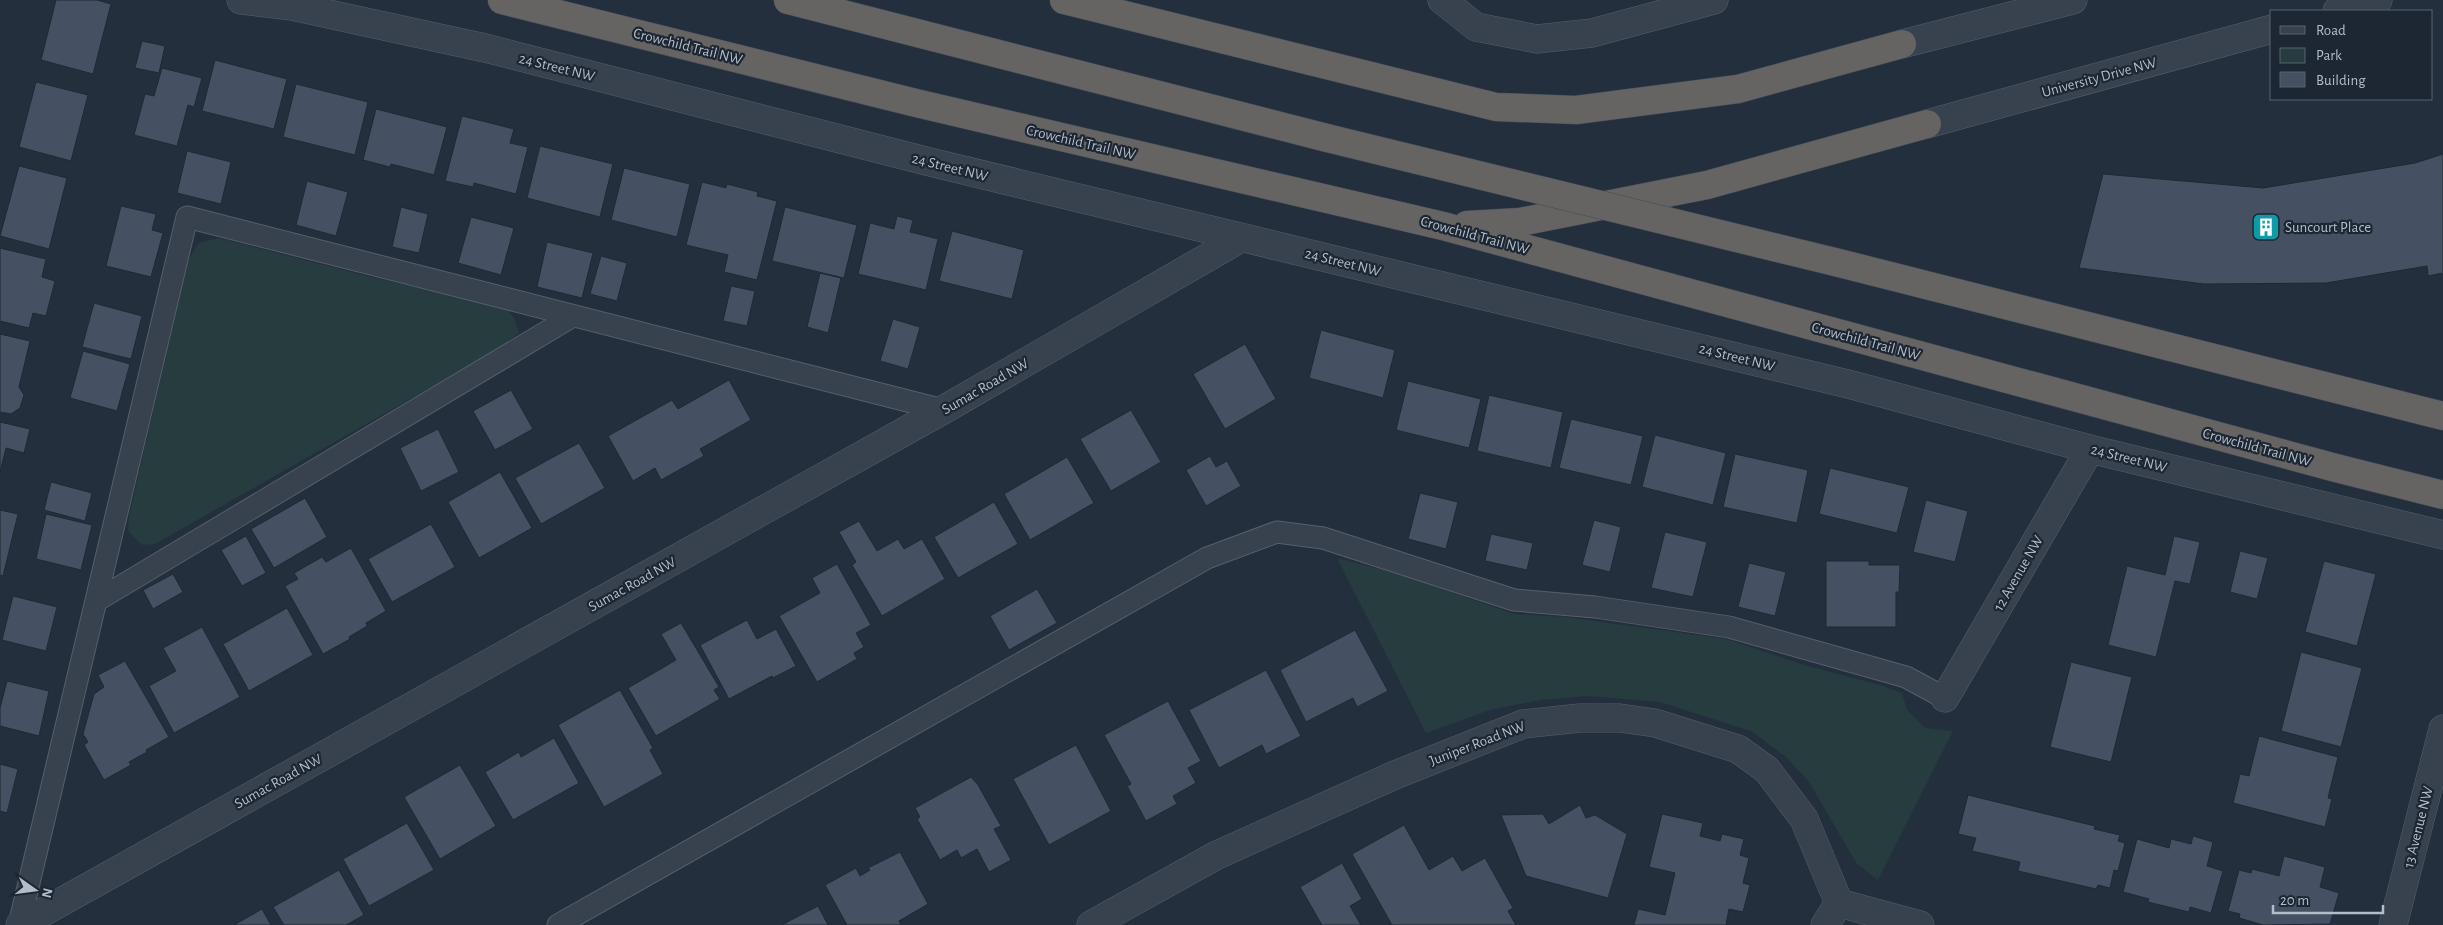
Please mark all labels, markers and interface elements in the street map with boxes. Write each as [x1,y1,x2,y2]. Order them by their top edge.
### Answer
legend [2270,10,2433,100]
text: Road [2316,23,2346,38]
street label: Crowchild Trail NW [632,26,744,67]
text: Park [2316,48,2342,63]
street label: 24 Street NW [517,51,597,84]
street label: University Drive NW [2040,55,2159,100]
text: Building [2316,73,2366,88]
street label: Crowchild Trail NW [1025,123,1138,162]
street label: 24 Street NW [910,151,990,184]
building icon: Suncourt Place [2251,212,2281,242]
street label: Crowchild Trail NW [1419,214,1531,257]
place label: Suncourt Place [2285,220,2371,235]
street label: 24 Street NW [1303,246,1383,279]
street label: Crowchild Trail NW [1810,320,1922,363]
street label: 24 Street NW [1697,341,1777,374]
street label: Sumac Road NW [939,355,1032,417]
street label: Crowchild Trail NW [2201,426,2313,469]
street label: 24 Street NW [2089,442,2169,475]
street label: 12 Avenue NW [1991,533,2046,613]
street label: Sumac Road NW [586,554,679,615]
street label: Juniper Road NW [1427,718,1528,769]
street label: Sumac Road NW [232,751,325,812]
street label: 13 Avenue NW [2401,784,2436,869]
north arrow [10,865,60,915]
scale bar [2273,882,2383,914]
text: N [39,886,55,899]
text: 20 m [2280,893,2309,908]

